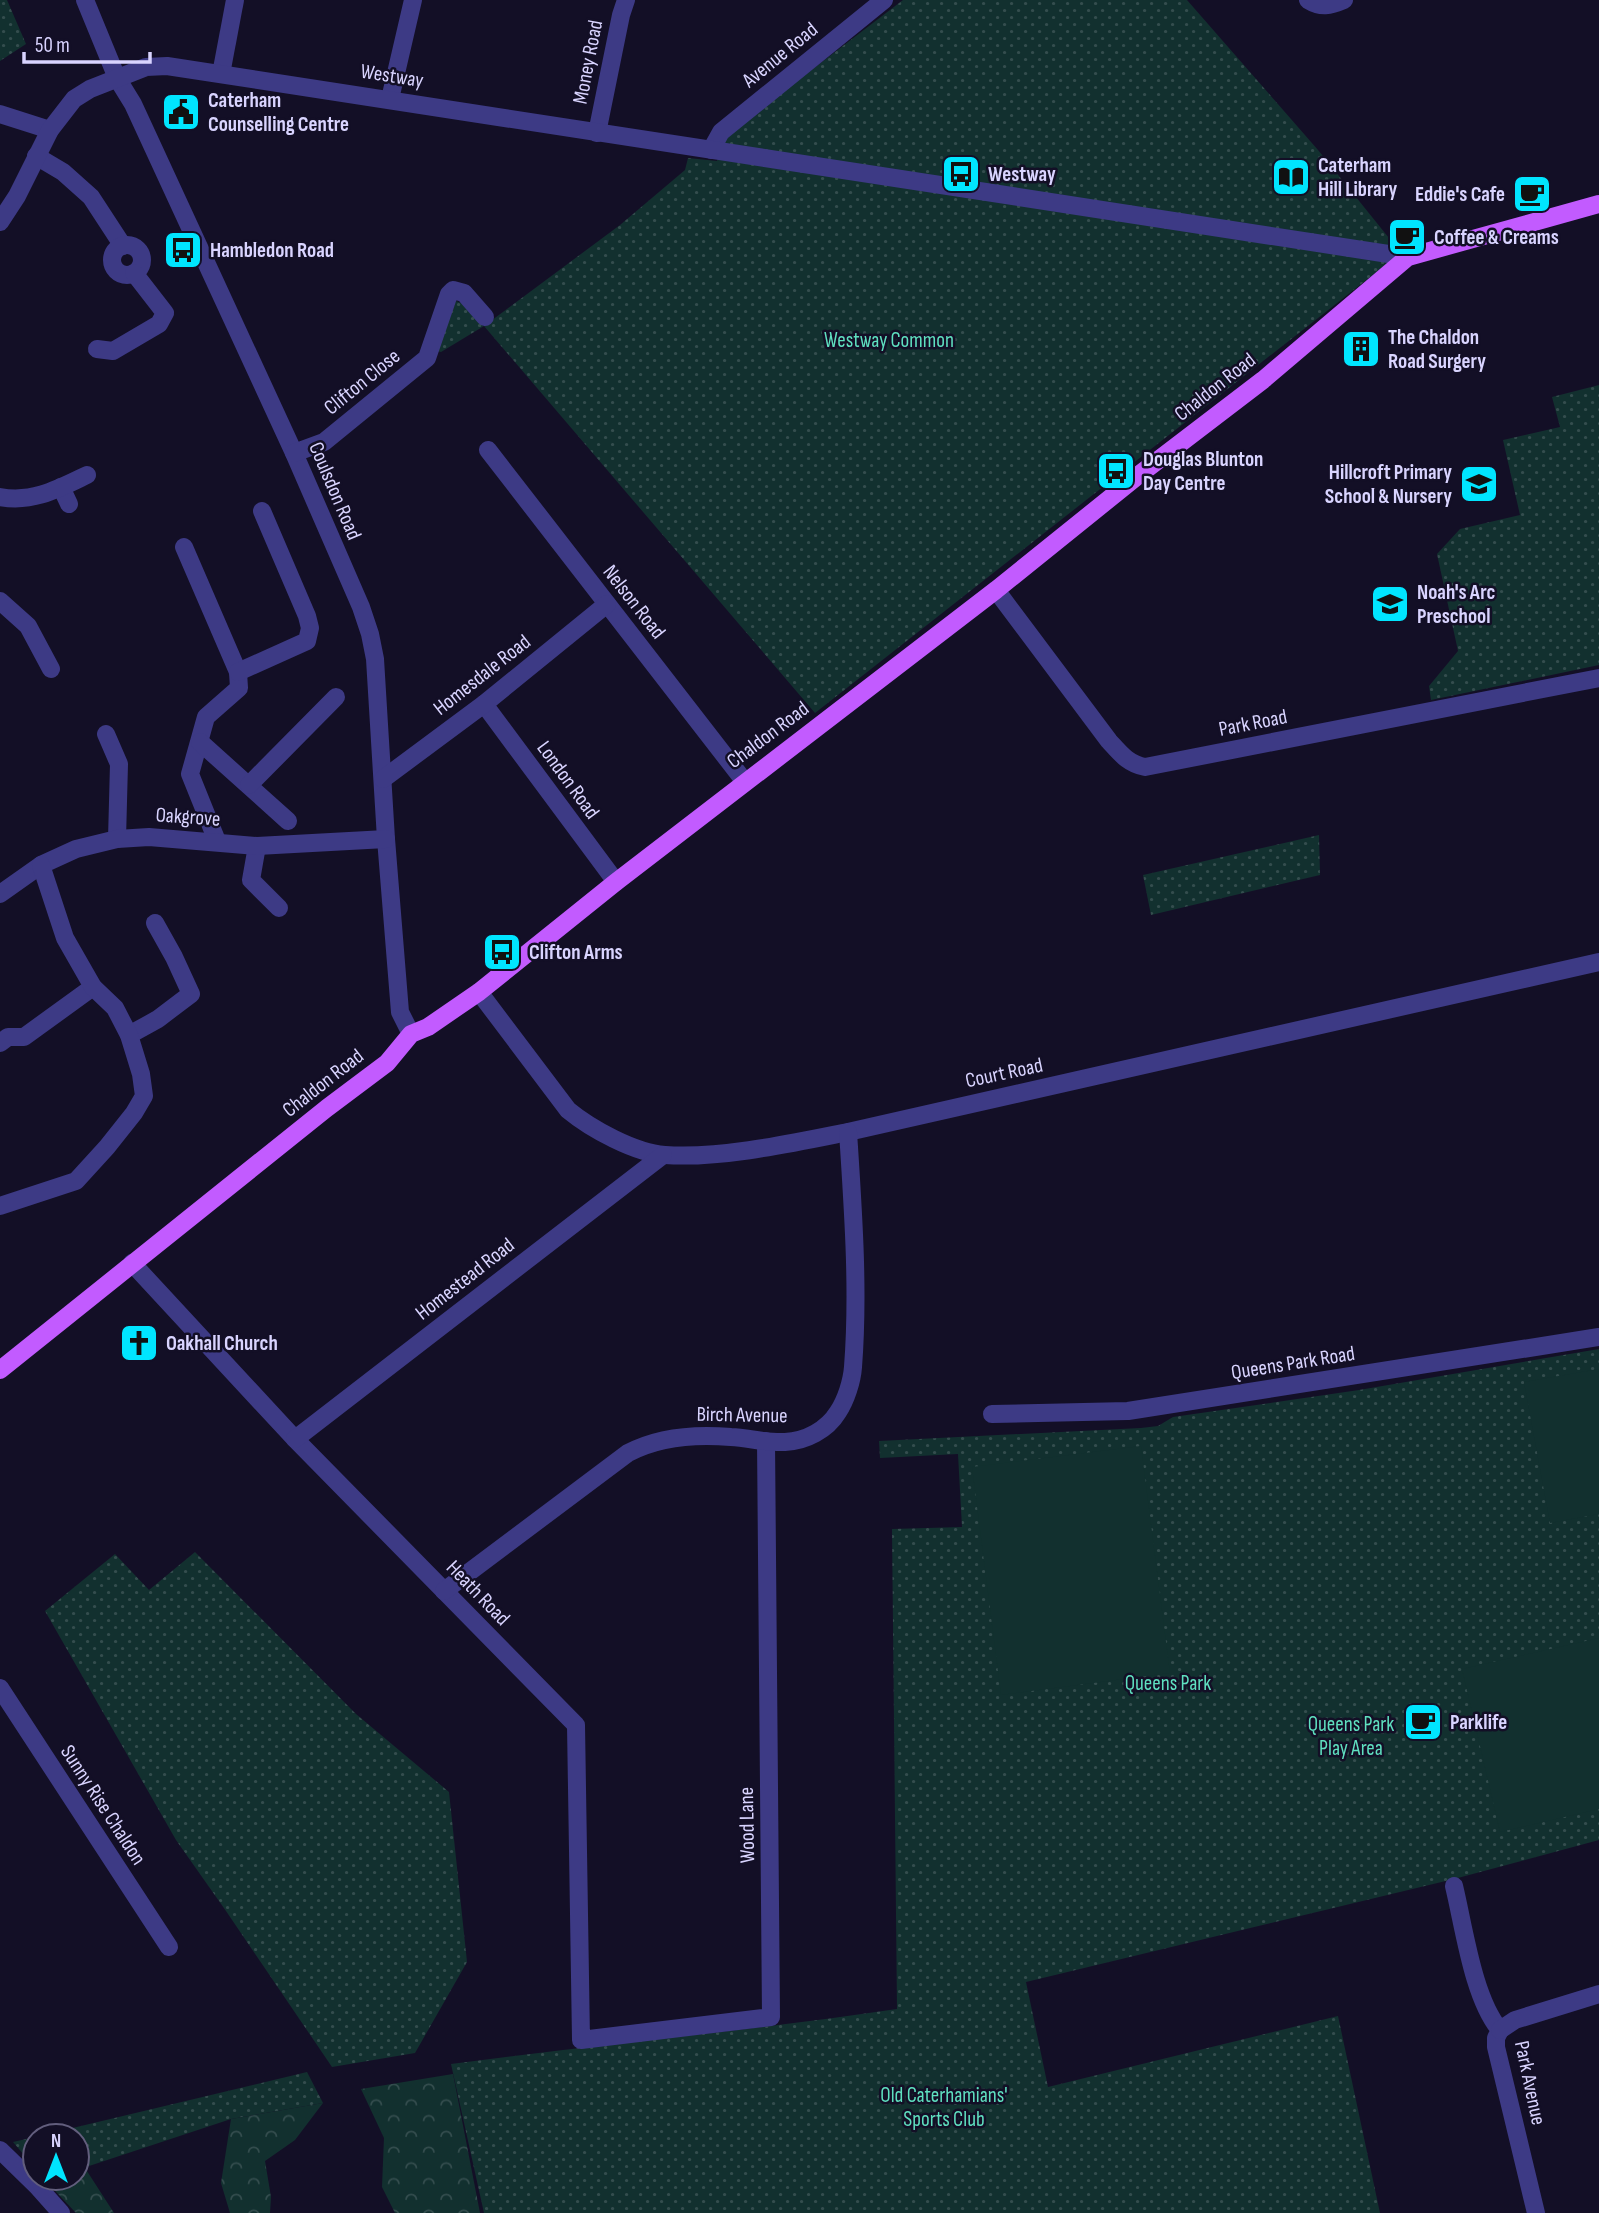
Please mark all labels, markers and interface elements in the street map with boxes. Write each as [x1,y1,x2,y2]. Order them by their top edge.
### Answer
street label: Avenue Road [737,17,823,94]
street label: Money Road [568,18,608,106]
scale bar [24,21,150,65]
text: 50 m [35,33,70,58]
street label: Westway [359,59,425,93]
place label: Caterham Counselling Centre [208,88,349,137]
public building icon: Caterham Counselling Centre [160,91,202,133]
bus stop icon: Westway [940,153,982,195]
place label: Caterham Hill Library [1318,153,1397,202]
library icon: Caterham Hill Library [1270,156,1312,198]
place label: Westway [988,162,1056,187]
cafe icon: Eddie's Cafe [1511,173,1553,215]
place label: Eddie's Cafe [1415,182,1505,207]
cafe icon: Coffee & Creams [1386,216,1428,258]
place label: Coffee & Creams [1434,225,1559,250]
bus stop icon: Hambledon Road [162,229,204,271]
place label: Hambledon Road [210,238,334,263]
place label: The Chaldon Road Surgery [1388,325,1486,374]
park label: Westway Common [824,328,954,353]
building icon: The Chaldon Road Surgery [1340,328,1382,370]
street label: Clifton Close [319,344,405,420]
street label: Chaldon Road [1169,348,1261,426]
street label: Coulsdon Road [303,438,367,544]
place label: Douglas Blunton Day Centre [1143,447,1263,496]
bus stop icon: Douglas Blunton Day Centre [1095,450,1137,492]
place label: Hillcroft Primary School & Nursery [1325,460,1452,509]
school or university icon: Hillcroft Primary School & Nursery [1458,463,1500,505]
street label: Nelson Road [597,560,671,644]
place label: Noah's Arc Preschool [1417,580,1495,629]
school or university icon: Noah's Arc Preschool [1369,583,1411,625]
street label: Homesdale Road [428,629,536,721]
street label: Chaldon Road [722,696,814,774]
street label: Park Road [1217,704,1289,742]
street label: London Road [531,736,605,824]
street label: Oakgrove [155,802,221,832]
bus stop icon: Clifton Arms [481,931,523,973]
place label: Clifton Arms [529,940,623,965]
street label: Chaldon Road [277,1044,369,1122]
street label: Court Road [963,1053,1045,1093]
street label: Homestead Road [411,1233,519,1325]
church icon: Oakhall Church [118,1322,160,1364]
place label: Oakhall Church [166,1331,278,1356]
street label: Queens Park Road [1229,1341,1357,1385]
street label: Birch Avenue [696,1402,788,1428]
street label: Heath Road [441,1555,515,1631]
park label: Queens Park [1125,1671,1211,1696]
cafe icon: Parklife [1402,1701,1444,1743]
place label: Parklife [1450,1710,1507,1735]
park label: Queens Park Play Area [1308,1712,1394,1761]
street label: Sunny Rise Chaldon [55,1740,151,1870]
street label: Wood Lane [734,1787,760,1863]
street label: Park Avenue [1509,2039,1551,2127]
park label: Old Caterhamians' Sports Club [880,2083,1008,2132]
north arrow [21,2122,91,2192]
text: N [51,2130,61,2153]

